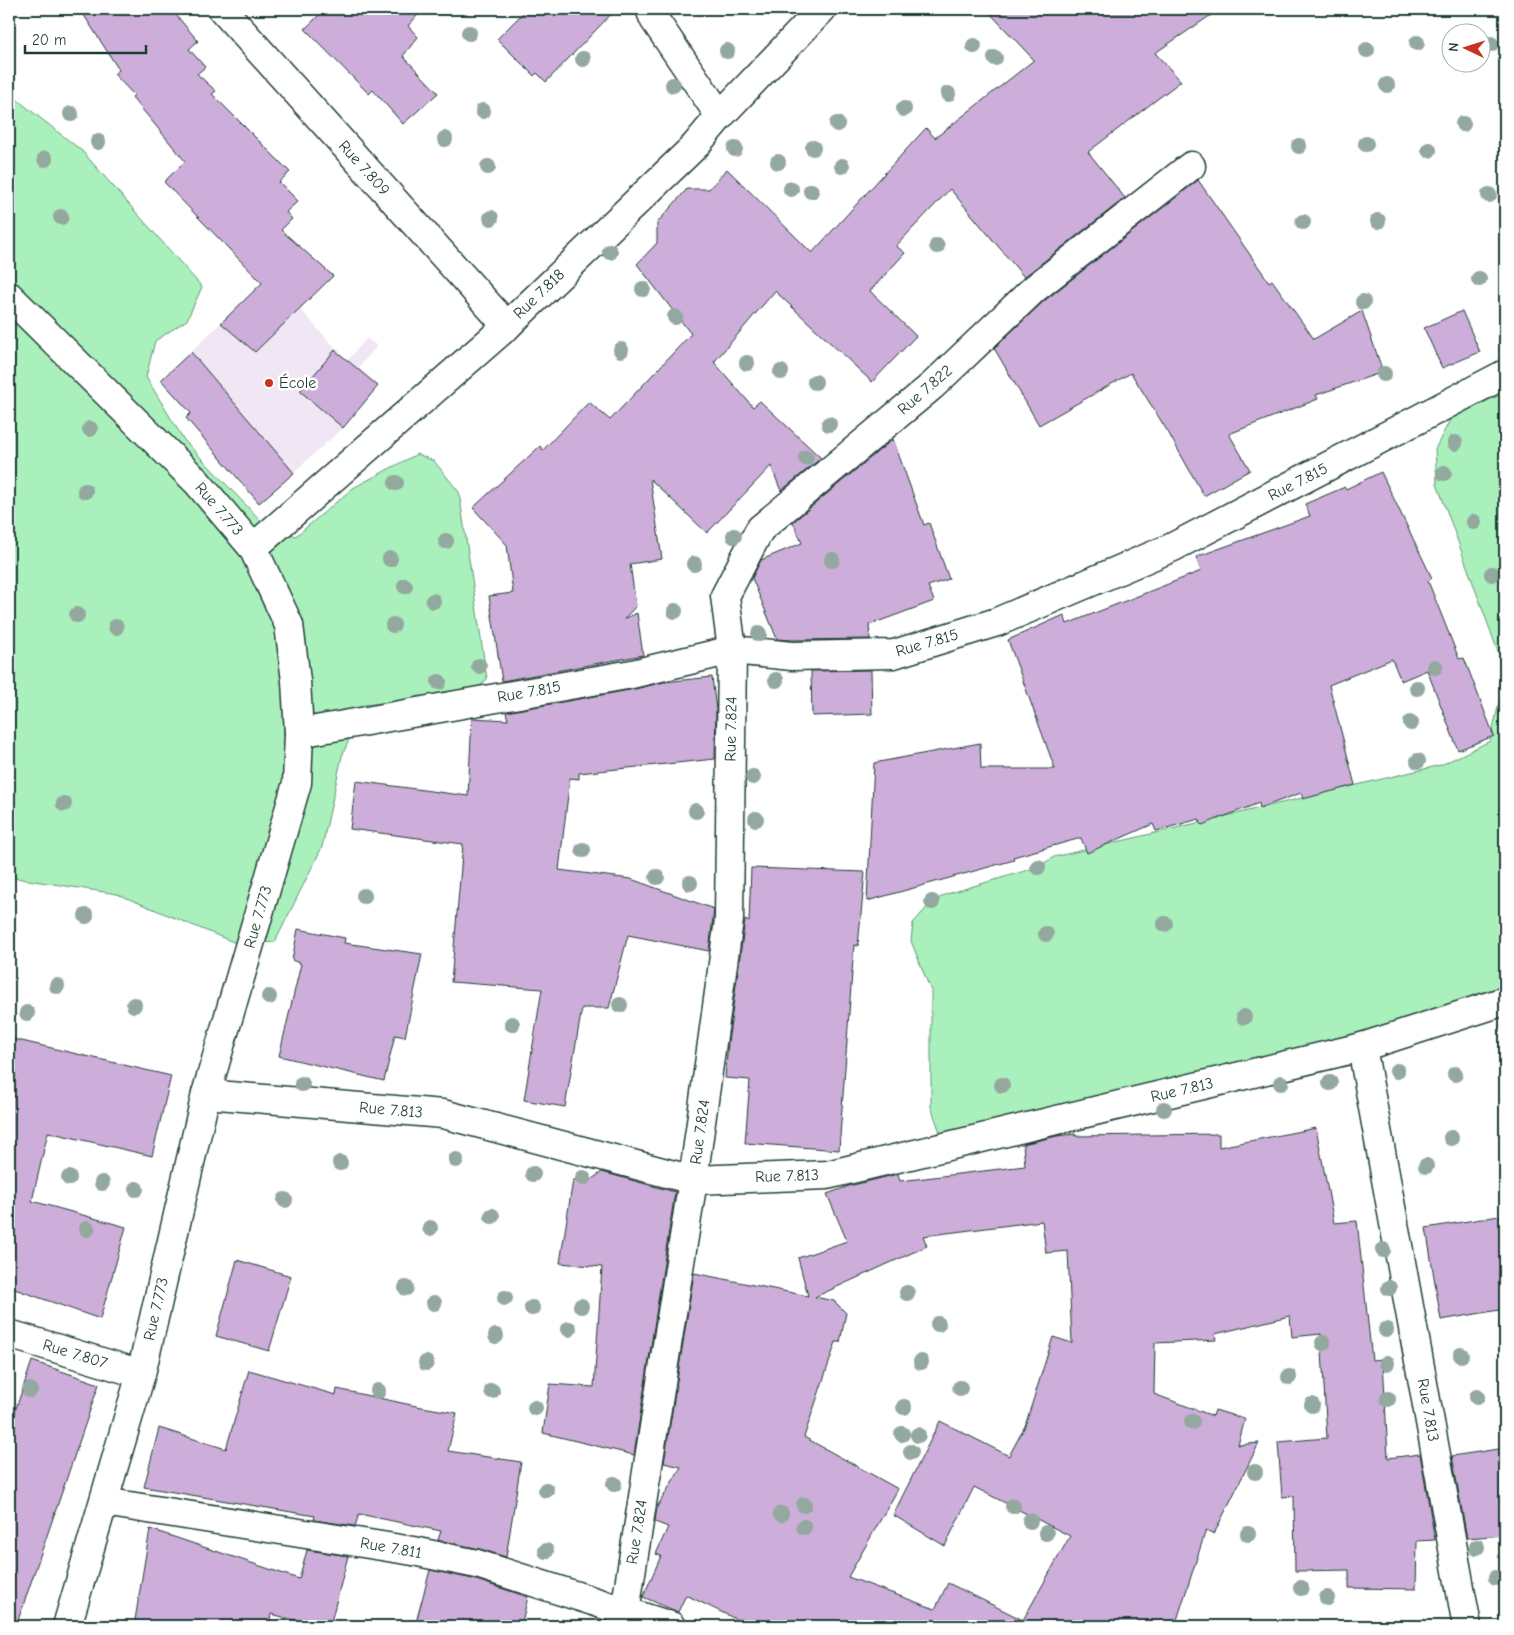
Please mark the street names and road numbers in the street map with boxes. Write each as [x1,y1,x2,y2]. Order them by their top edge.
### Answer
street label: Rue 7.809 [335,137,393,199]
street label: Rue 7.818 [510,265,568,323]
street label: Rue 7.822 [894,362,956,418]
street label: Rue 7.815 [1265,459,1331,505]
street label: Rue 7.773 [191,479,247,539]
street label: Rue 7.815 [894,625,960,661]
street label: Rue 7.815 [496,678,562,706]
street label: Rue 7.824 [721,696,741,762]
street label: Rue 7.773 [240,884,276,950]
street label: Rue 7.813 [1149,1074,1215,1106]
street label: Rue 7.813 [358,1098,424,1122]
street label: Rue 7.824 [687,1098,713,1166]
street label: Rue 7.813 [755,1166,819,1186]
street label: Rue 7.773 [140,1276,172,1342]
street label: Rue 7.807 [41,1336,110,1372]
street label: Rue 7.813 [1414,1377,1442,1443]
street label: Rue 7.824 [623,1498,651,1566]
street label: Rue 7.811 [359,1534,423,1562]

